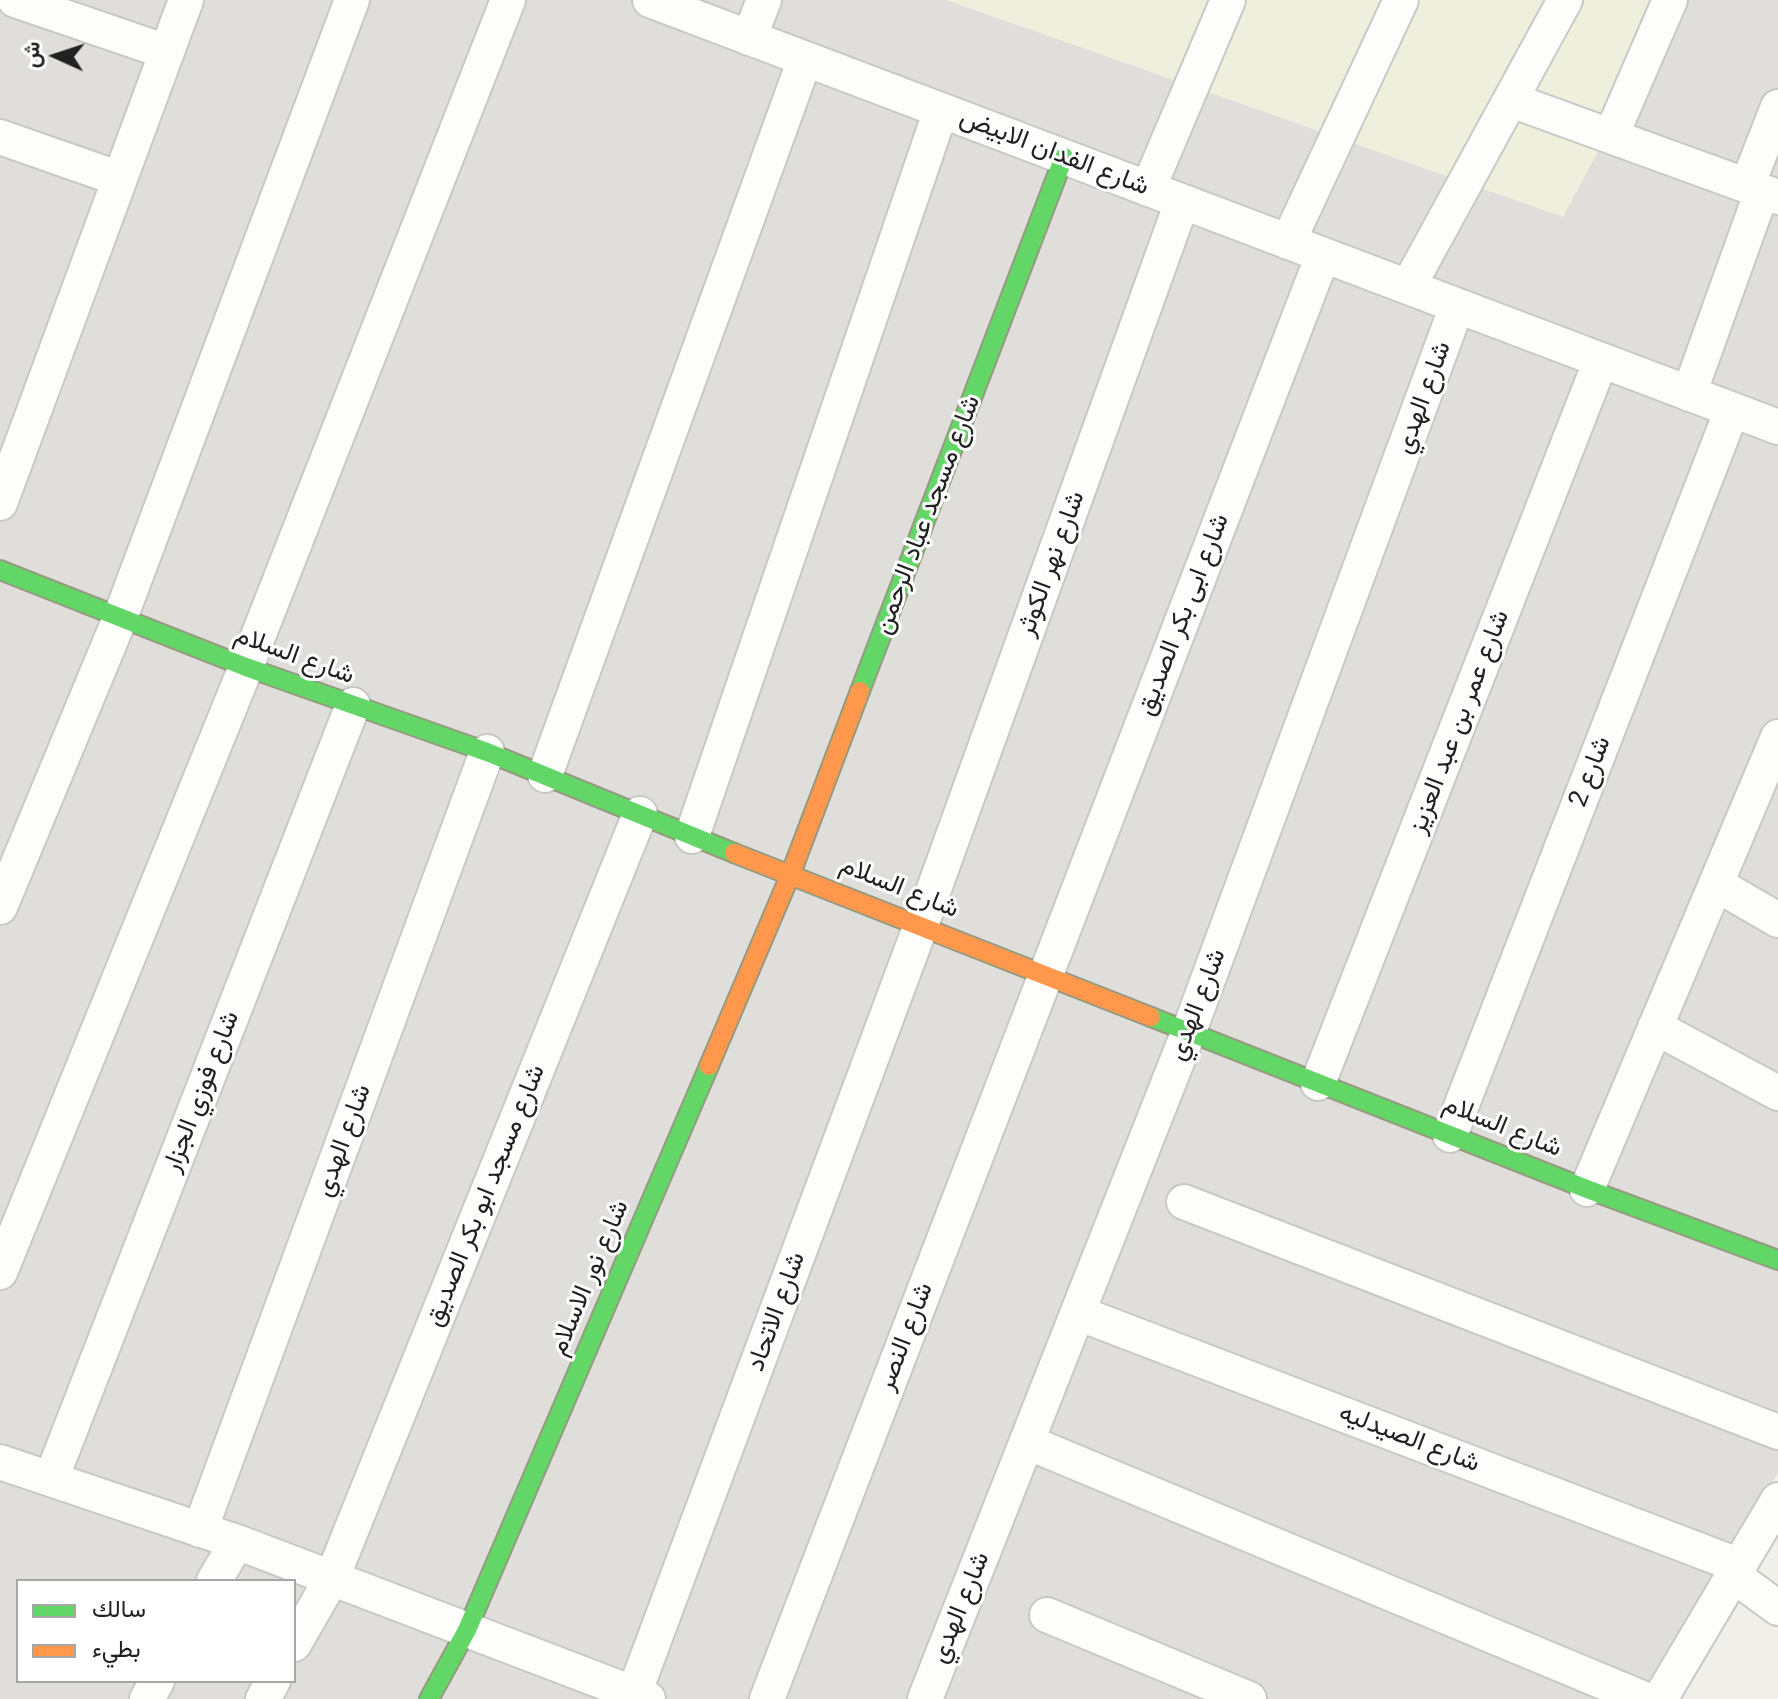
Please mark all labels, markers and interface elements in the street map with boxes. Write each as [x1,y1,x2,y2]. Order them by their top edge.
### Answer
north arrow [16,16,96,96]
text: ش [18,41,45,69]
street label: شارع الفدان الابيض [955,103,1153,203]
street label: شارع الهدي [1389,338,1459,458]
street label: شارع مسجد عباد الرحمن [868,391,988,639]
street label: شارع نهر الكوثر [1011,487,1093,641]
street label: شارع ابى بكر الصديق [1131,510,1237,720]
street label: شارع عمر بن عبد العزيز [1403,606,1517,838]
street label: شارع السلام [230,620,358,692]
street label: شارع 2 [1563,732,1619,812]
street label: شارع السلام [835,850,963,926]
street label: شارع الهدي [1162,945,1234,1065]
street label: شارع فوزي الجزار [157,1007,247,1177]
street label: شارع مسجد ابو بكر الصديق [419,1061,553,1331]
street label: شارع الهدي [309,1081,379,1201]
street label: شارع السلام [1438,1089,1566,1165]
street label: شارع نور الاسلام [543,1196,637,1360]
street label: شارع الاتحاد [741,1248,813,1376]
street label: شارع النصر [871,1278,941,1396]
street label: شارع الصيدليه [1334,1398,1484,1480]
street label: شارع الهدي [925,1548,997,1668]
legend [16,1579,296,1683]
text: سالك [92,1595,146,1623]
text: بطيء [92,1635,141,1663]

